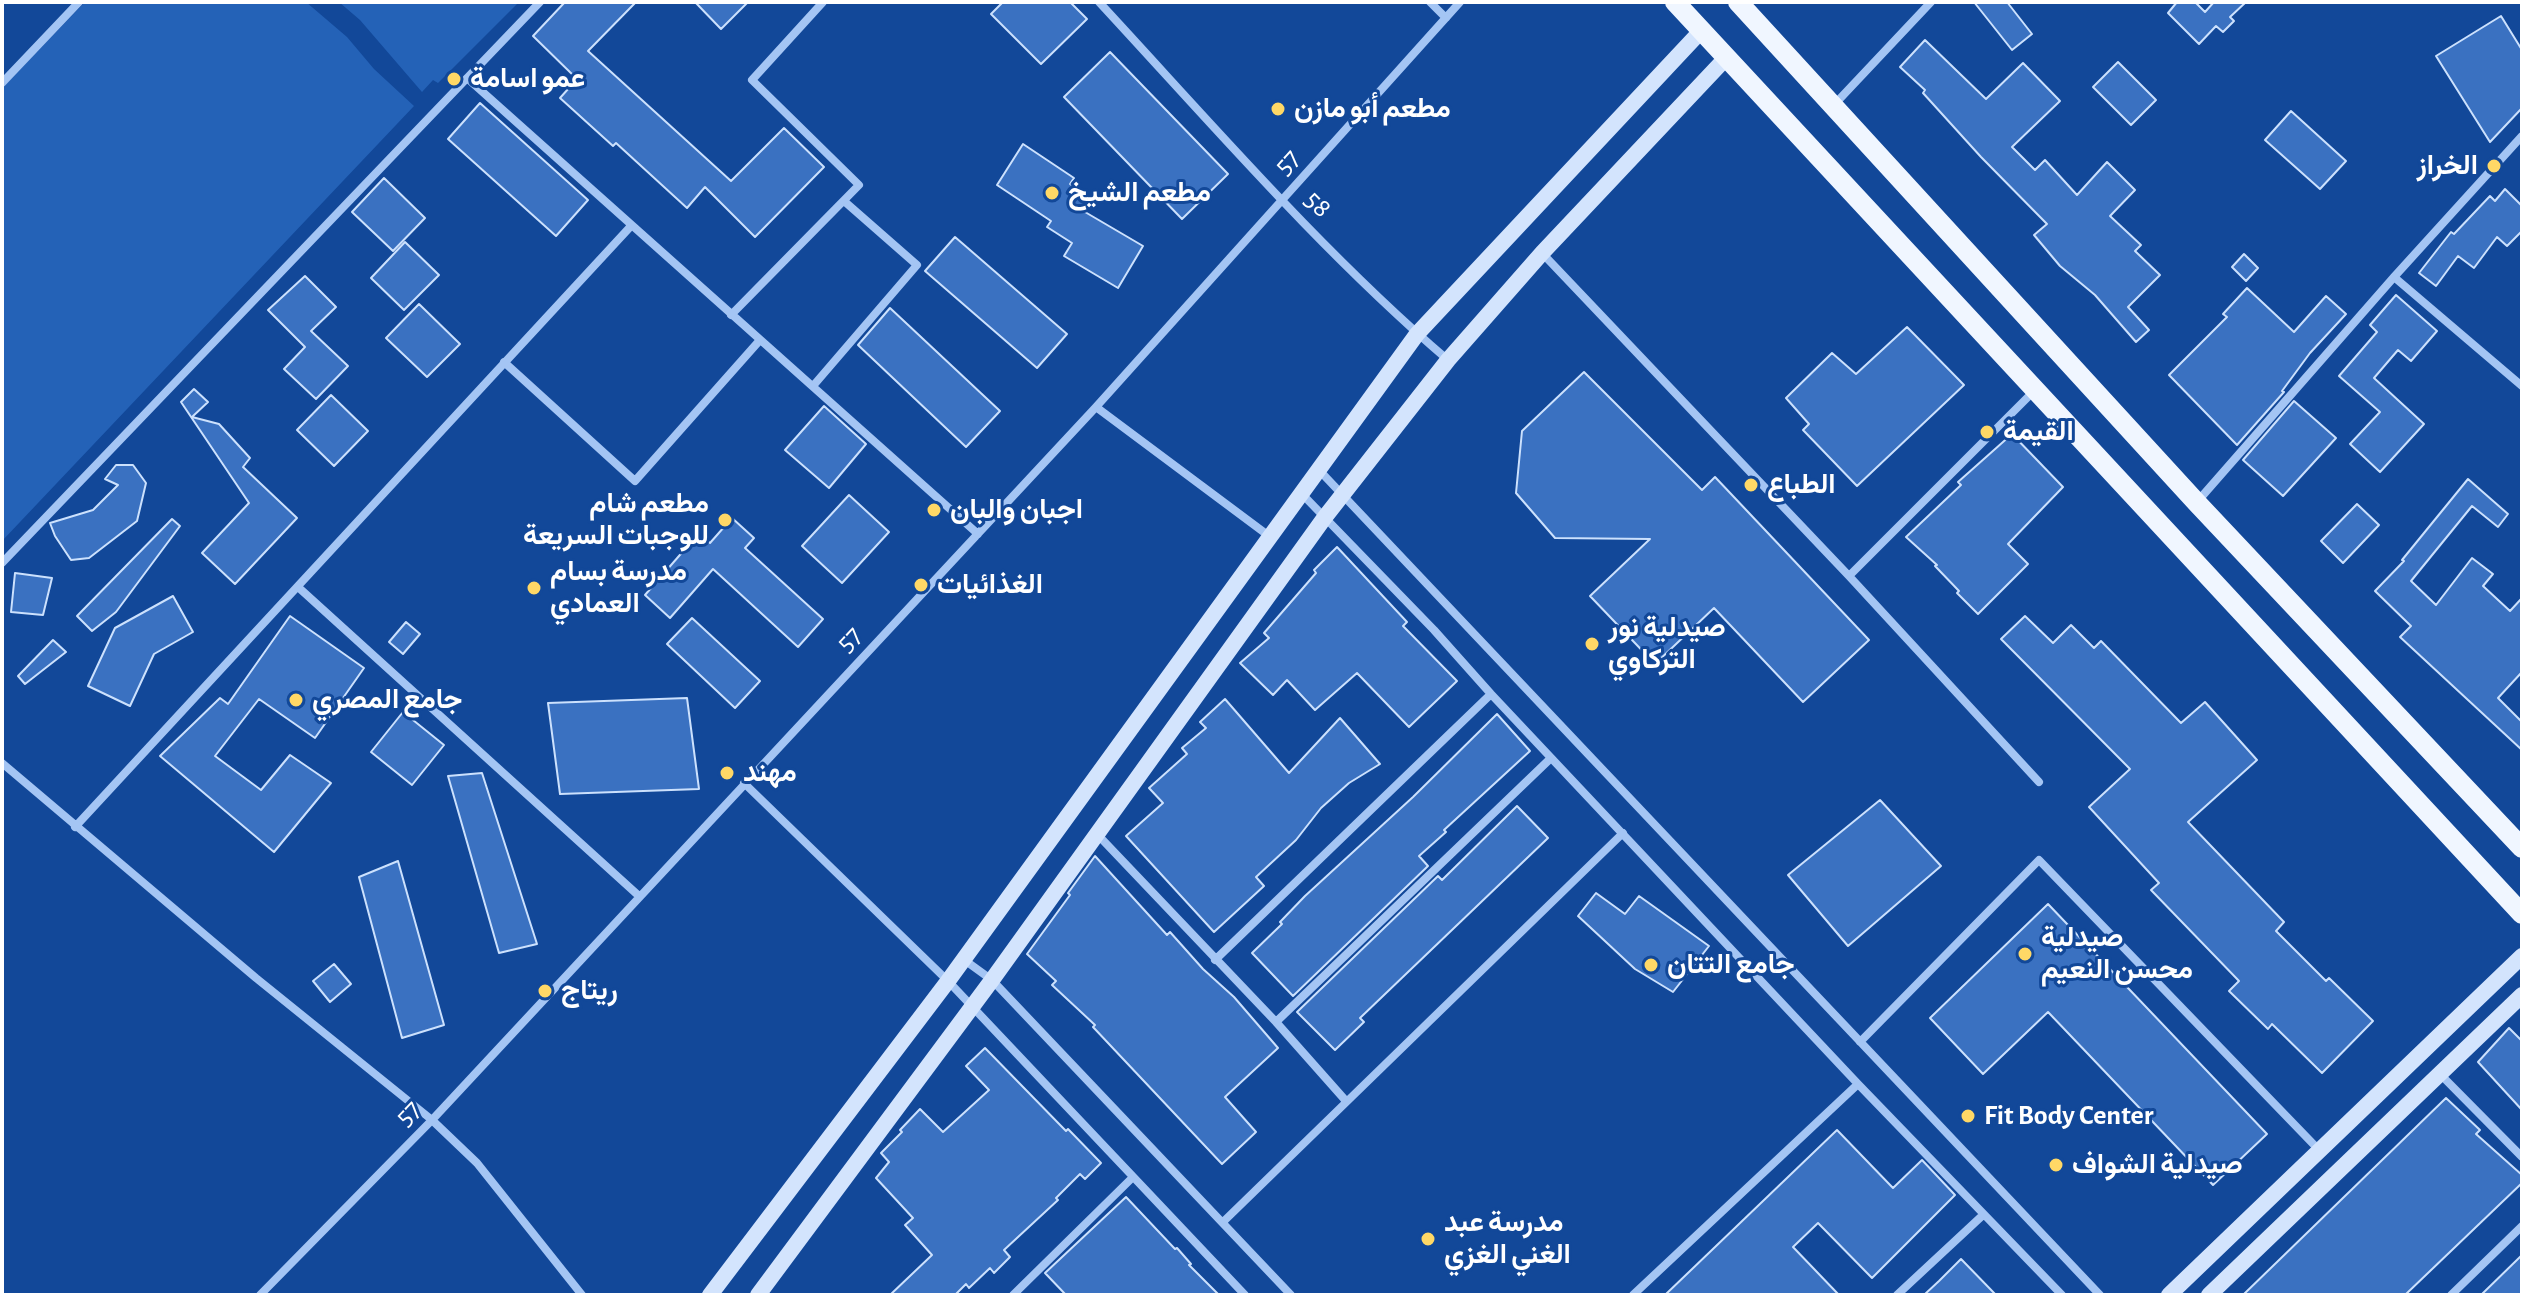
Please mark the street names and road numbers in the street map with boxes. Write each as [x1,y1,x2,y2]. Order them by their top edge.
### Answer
street label: 57 [1267,142,1307,182]
street label: 58 [1297,183,1339,225]
street label: 57 [829,619,869,659]
street label: 57 [388,1093,428,1133]

